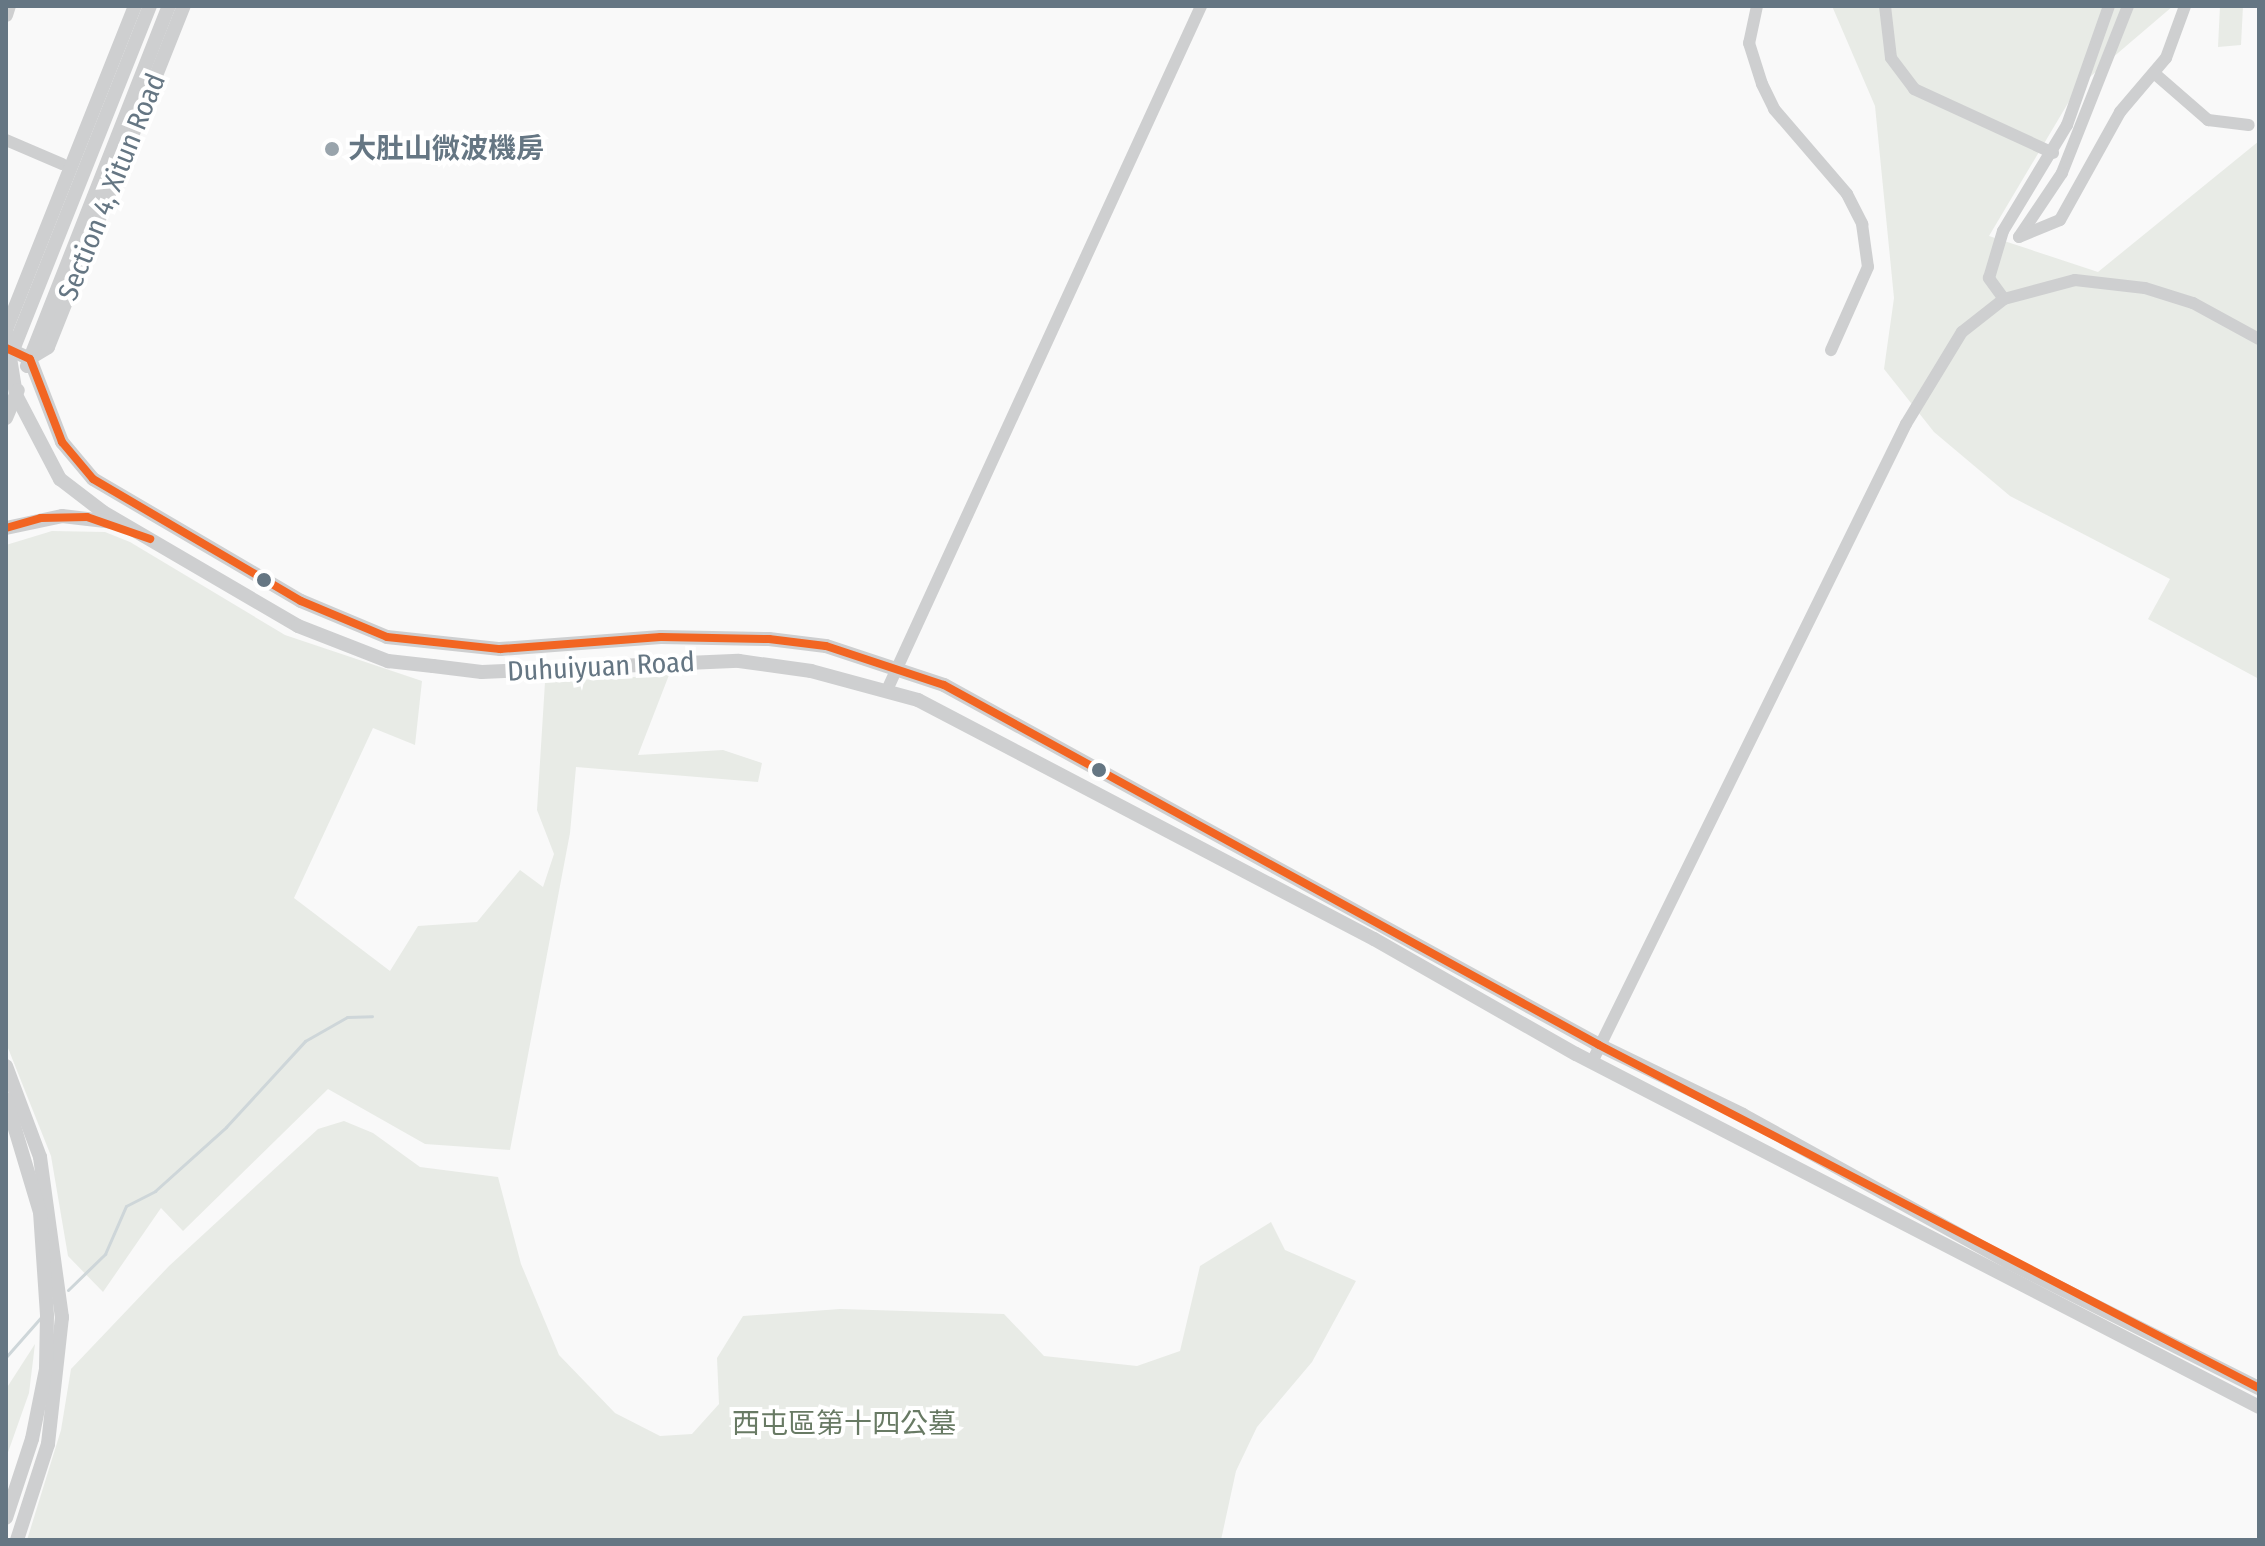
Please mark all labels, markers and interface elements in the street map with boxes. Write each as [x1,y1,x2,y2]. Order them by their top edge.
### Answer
street label: Section 4, Xitun Road [51,69,173,305]
place label: 大肚山微波機房 [348,132,544,166]
marker: 大肚山微波機房 [323,140,341,158]
unlabelled marker [256,572,272,588]
street label: Duhuiyuan Road [506,645,696,689]
unlabelled marker [1091,762,1107,778]
park label: 西屯區第十四公墓 [732,1407,956,1441]

